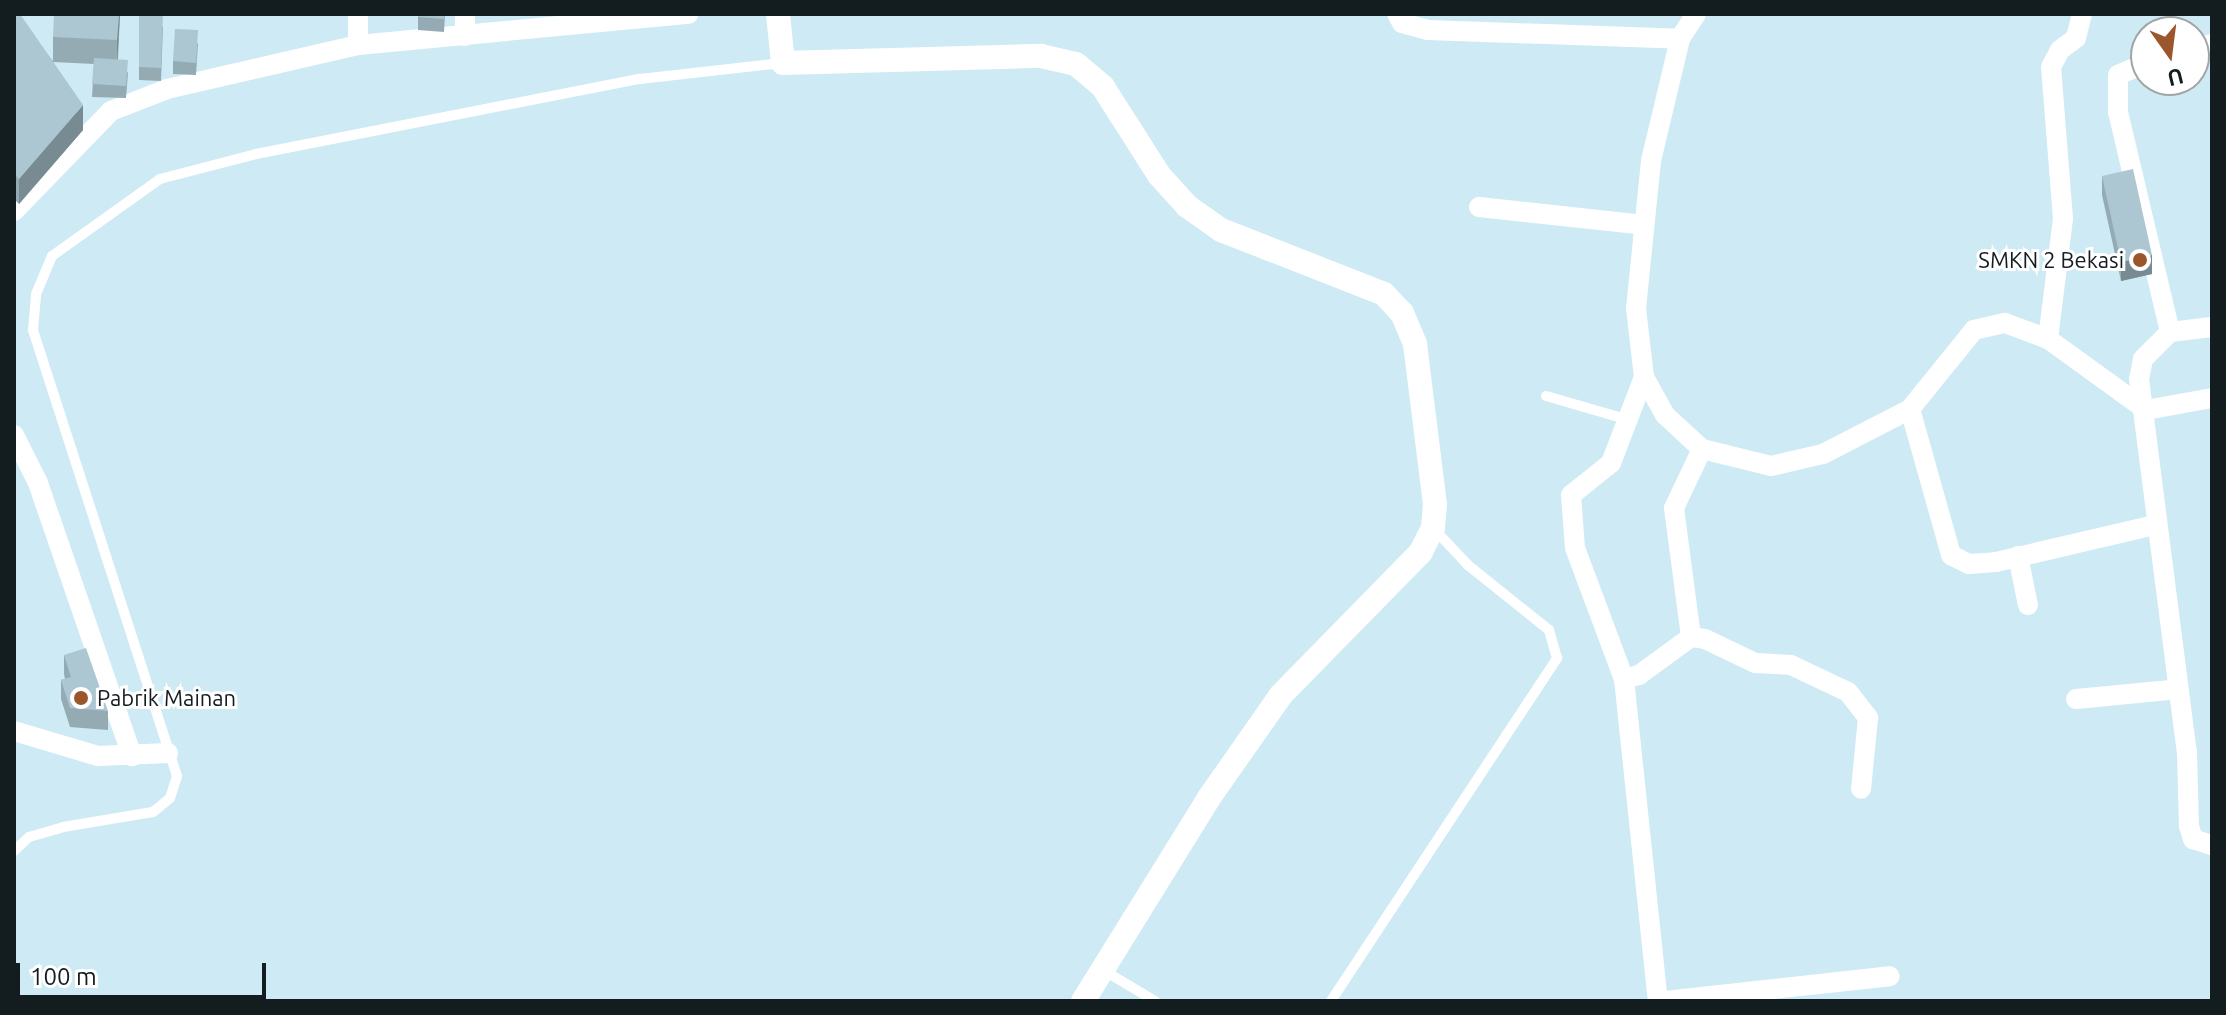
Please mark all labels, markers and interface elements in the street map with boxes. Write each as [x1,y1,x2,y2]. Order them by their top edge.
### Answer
north arrow [2130,16,2210,96]
text: U [2165,64,2186,92]
place label: SMKN 2 Bekasi [1978,247,2124,273]
marker: SMKN 2 Bekasi [2131,251,2149,269]
place label: Pabrik Mainan [97,685,236,711]
marker: Pabrik Mainan [72,689,90,707]
scale bar [20,947,270,997]
text: 100 m [30,963,97,990]

